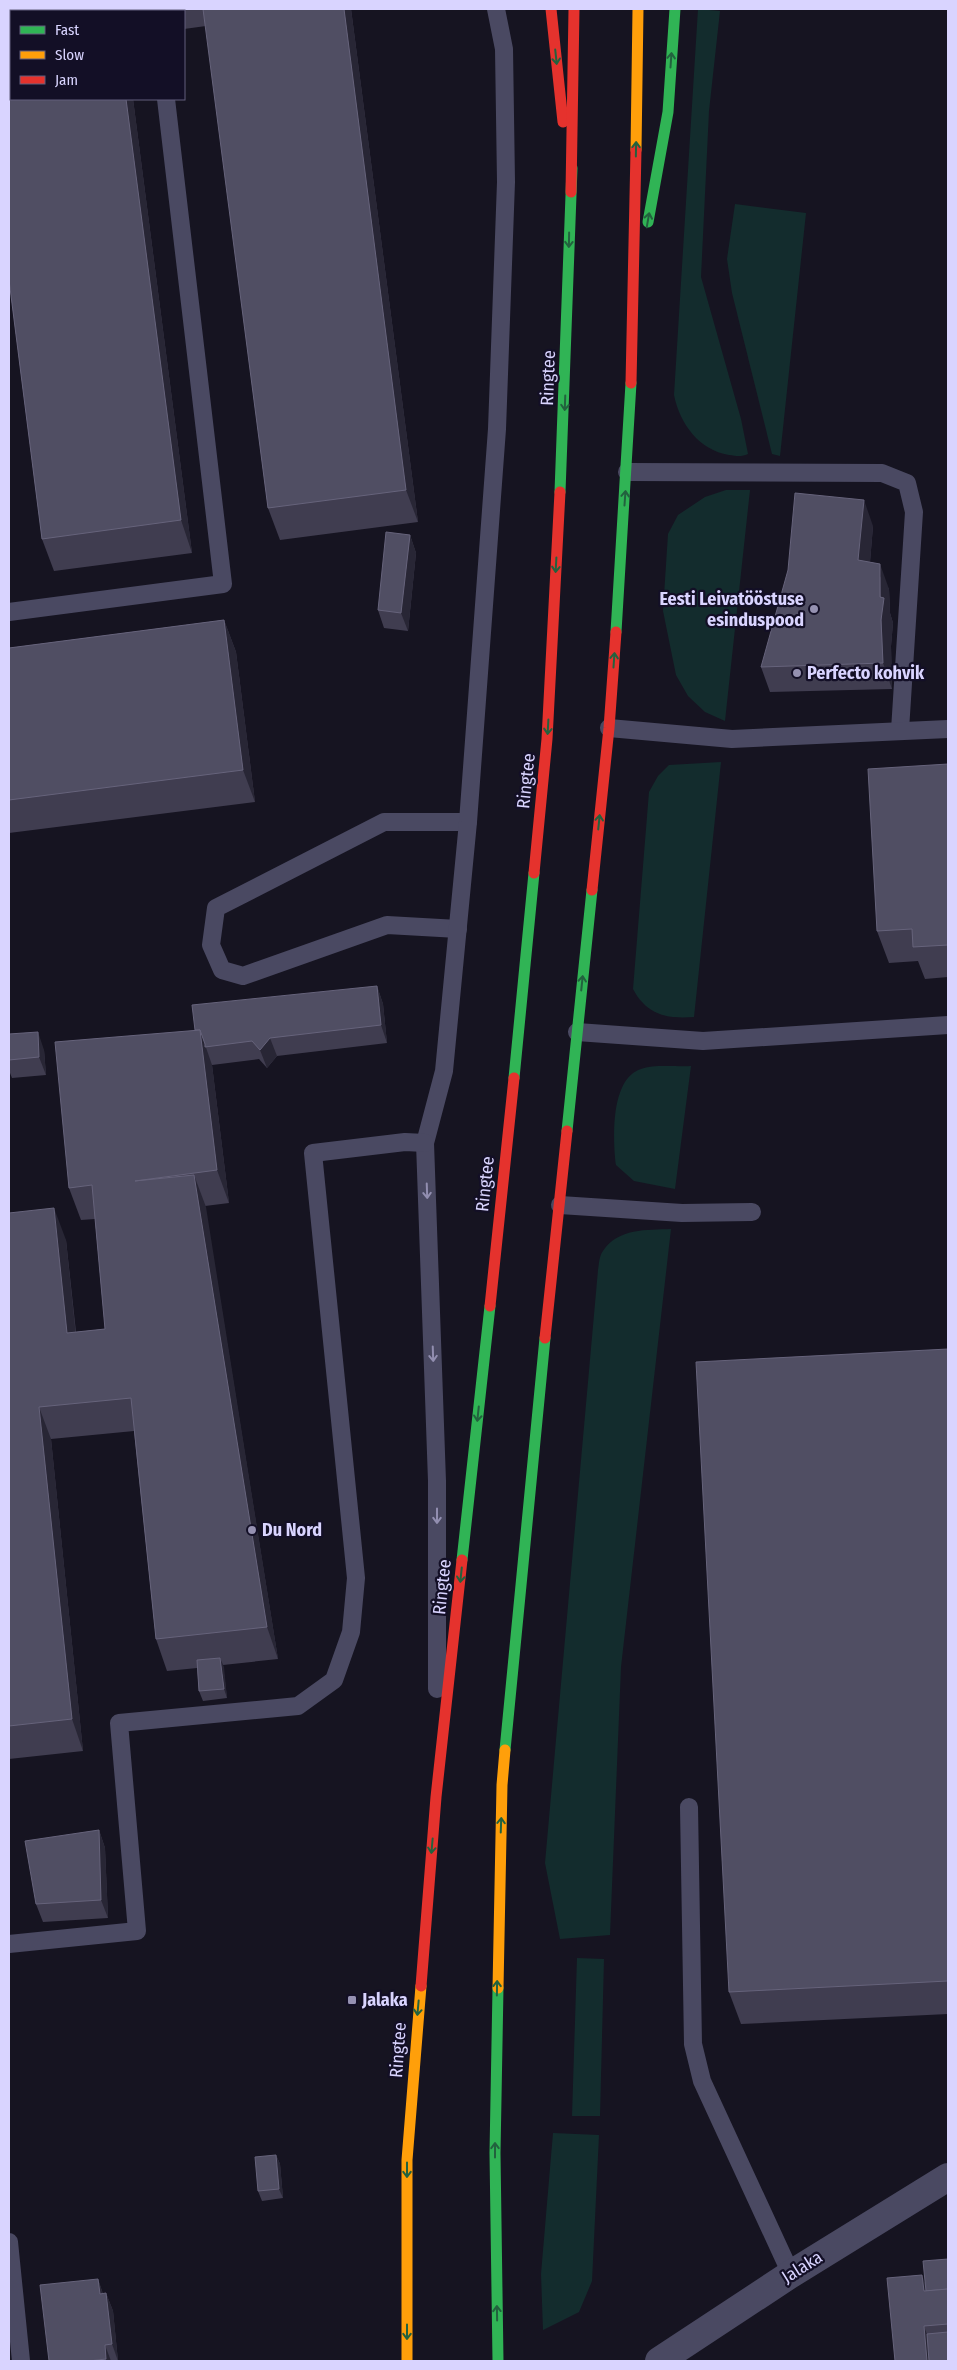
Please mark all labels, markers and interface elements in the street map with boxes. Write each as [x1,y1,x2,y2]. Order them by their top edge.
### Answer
legend [10,10,185,100]
text: Fast [55,21,79,39]
text: Slow [55,46,84,64]
one-way arrow [551,49,561,65]
one-way arrow [667,52,676,68]
text: Jam [55,71,78,89]
one-way arrow [631,141,641,158]
one-way arrow [644,213,654,229]
one-way arrow [565,232,574,248]
street label: Ringtee [536,350,560,406]
one-way arrow [560,394,570,410]
one-way arrow [620,490,630,506]
one-way arrow [552,557,561,573]
place label: Eesti Leivatööstuse esinduspood [659,588,804,631]
marker: Eesti Leivatööstuse esinduspood [808,603,820,615]
one-way arrow [609,652,618,668]
place label: Perfecto kohvik [807,662,925,684]
marker: Perfecto kohvik [791,667,803,679]
one-way arrow [543,719,552,735]
street label: Ringtee [512,752,540,810]
one-way arrow [594,814,604,830]
one-way arrow [577,976,587,992]
street label: Ringtee [471,1155,499,1213]
one-way arrow [422,1183,432,1199]
one-way arrow [428,1345,437,1361]
one-way arrow [473,1406,483,1422]
one-way arrow [432,1508,442,1524]
place label: Du Nord [262,1519,322,1541]
marker: Du Nord [246,1524,258,1536]
street label: Ringtee [428,1558,456,1616]
one-way arrow [456,1567,465,1583]
one-way arrow [496,1817,506,1834]
one-way arrow [427,1838,437,1854]
one-way arrow [492,1980,502,1996]
place label: Jalaka [361,1989,408,2011]
marker: Jalaka [346,1994,358,2006]
one-way arrow [414,1999,423,2015]
street label: Ringtee [385,2021,411,2079]
one-way arrow [490,2142,500,2158]
one-way arrow [402,2162,412,2178]
street label: Jalaka [778,2246,827,2288]
one-way arrow [492,2305,502,2321]
one-way arrow [402,2324,412,2340]

